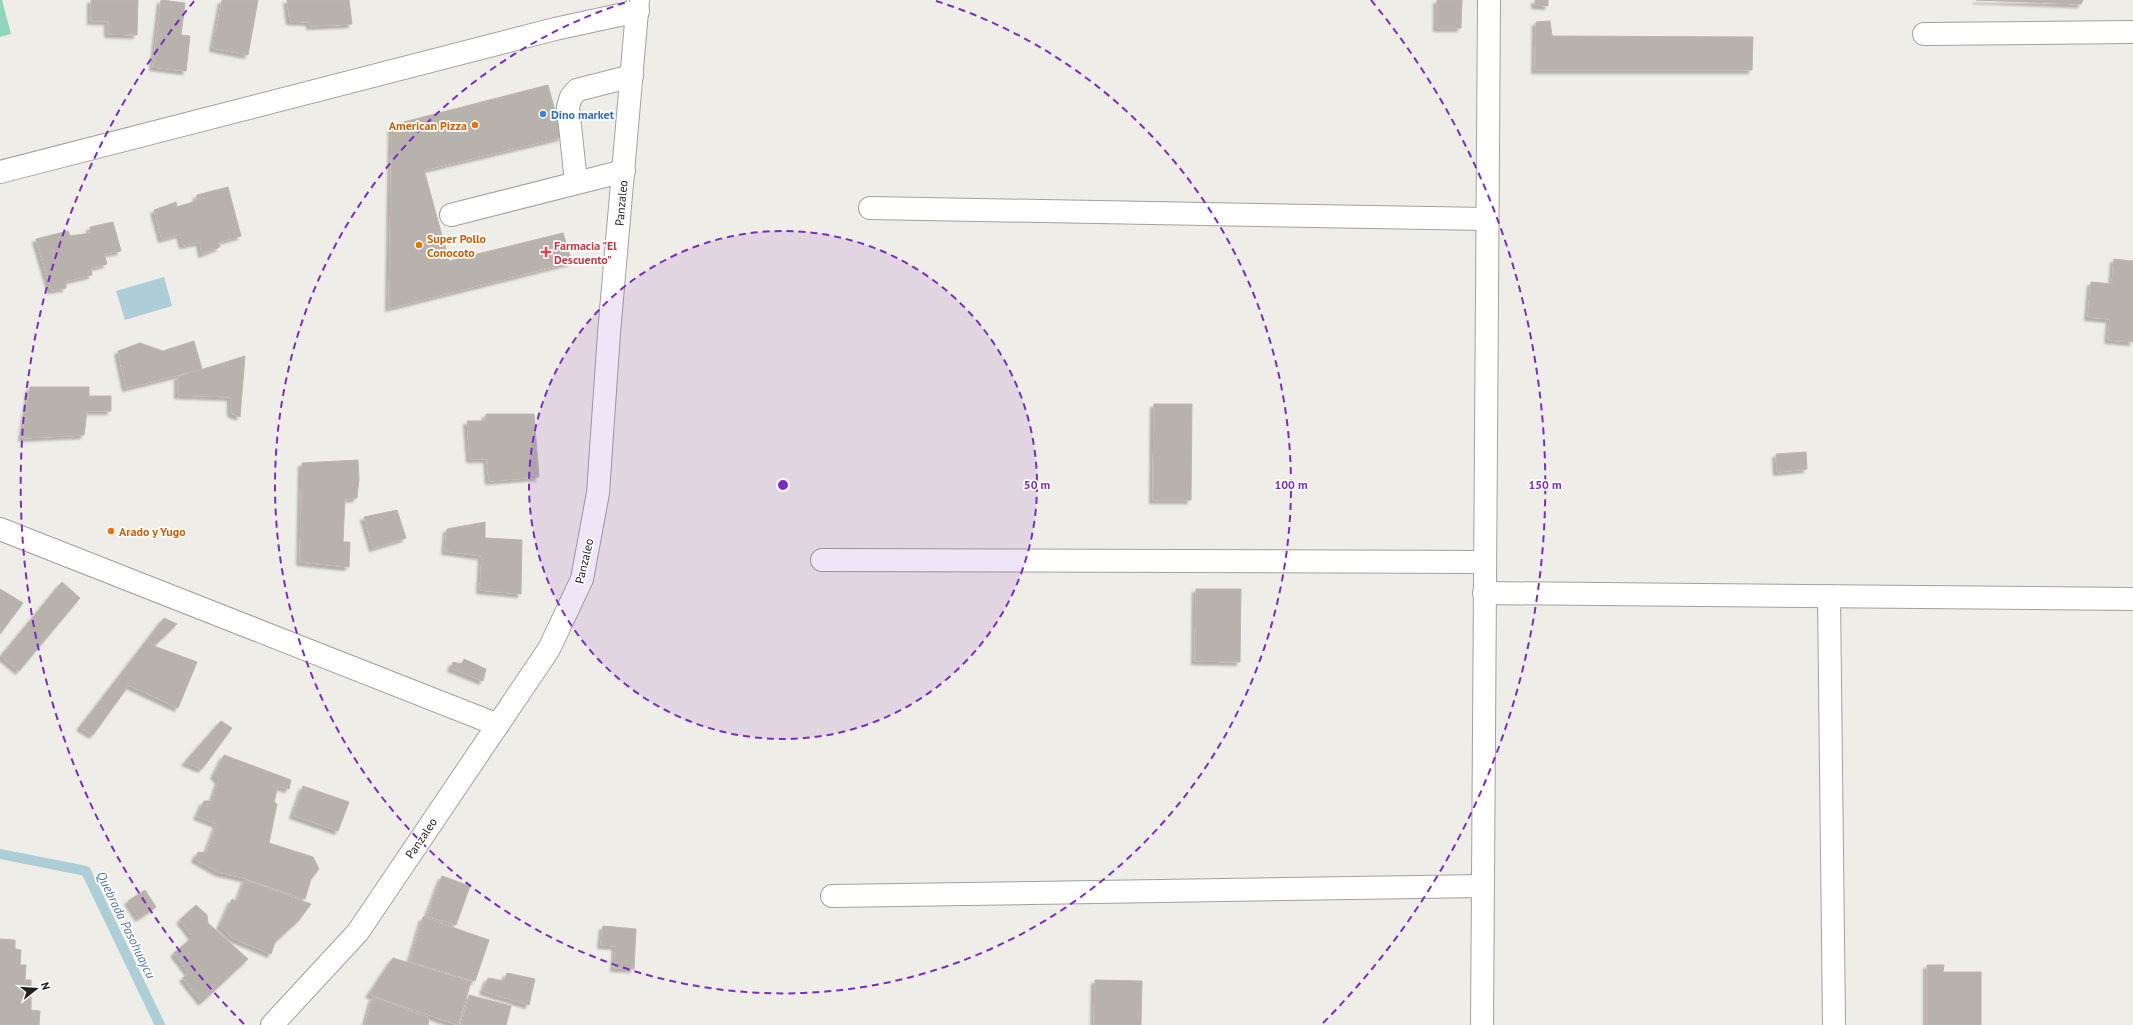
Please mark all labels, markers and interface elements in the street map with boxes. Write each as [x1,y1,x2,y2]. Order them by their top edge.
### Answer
place label: Dino market [551,107,615,122]
marker: Dino market [538,109,548,119]
place label: American Pizza [389,118,467,133]
marker: American Pizza [470,120,480,130]
street label: Panzaleo [612,179,630,227]
place label: Super Pollo Conocoto [427,231,487,260]
place label: Farmacia "El Descuento" [554,238,617,267]
marker: Super Pollo Conocoto [414,240,424,250]
marker: Farmacia "El Descuento" [541,247,551,257]
text: 50 m [1024,477,1050,492]
text: 100 m [1274,477,1308,492]
text: 150 m [1528,477,1562,492]
centre of rings [776,478,790,492]
place label: Arado y Yugo [119,524,186,539]
marker: Arado y Yugo [106,526,116,536]
street label: Panzaleo [572,537,596,585]
street label: Panzaleo [402,815,440,861]
water label: Quebrada Pasohuaycu [93,869,159,982]
north arrow [16,969,56,1009]
text: N [38,981,53,992]

